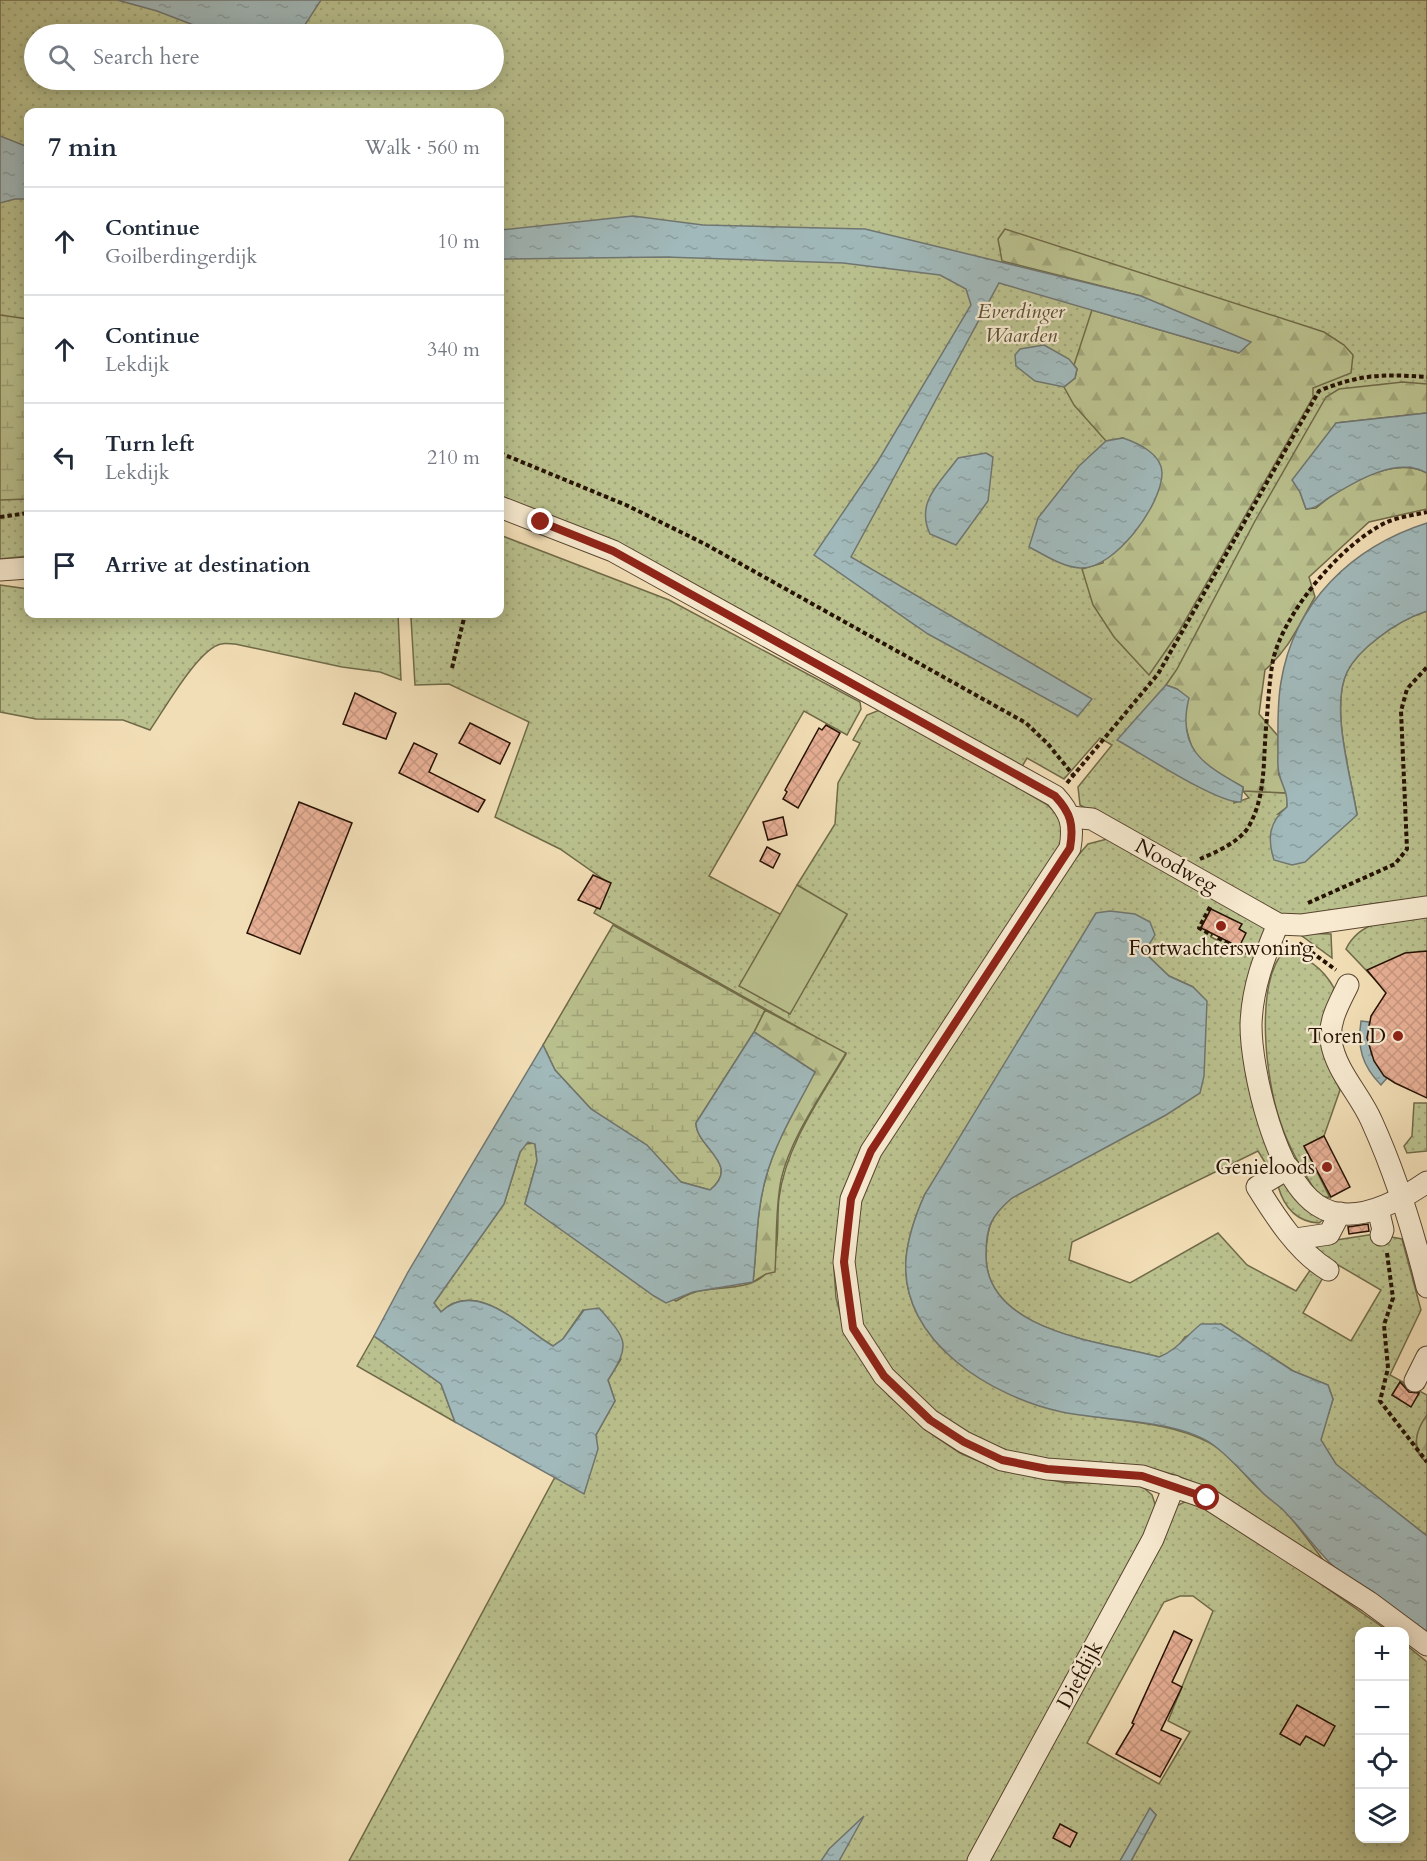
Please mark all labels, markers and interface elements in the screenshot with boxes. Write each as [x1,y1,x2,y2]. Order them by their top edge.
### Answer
search box [24,24,504,90]
icon: search [45,41,78,74]
text: Search here [93,42,200,72]
text: 7 min [48,130,117,165]
text: Walk · 560 m [365,134,480,161]
text: Continue [105,213,200,243]
icon: ahead [48,225,81,258]
text: 10 m [437,228,480,255]
text: Goilberdingerdijk [105,243,257,270]
park label: Everdinger Waarden [977,297,1066,350]
text: Continue [105,321,200,351]
icon: ahead [48,333,81,366]
text: 340 m [427,336,480,363]
text: Lekdijk [105,351,170,378]
text: Turn left [105,429,194,459]
icon: left [48,441,81,474]
text: 210 m [427,444,480,471]
text: Lekdijk [105,459,170,486]
route end [527,508,553,534]
icon: arrive [48,549,81,582]
text: Arrive at destination [105,550,310,580]
street label: Noodweg [1130,832,1223,901]
marker: Fortwachterswoning [1214,919,1228,933]
place label: Fortwachterswoning [1128,934,1314,963]
place label: Toren D [1307,1022,1386,1051]
marker: Toren D [1391,1029,1405,1043]
place label: Genieloods [1215,1153,1315,1182]
marker: Genieloods [1320,1160,1334,1174]
route start [1193,1484,1219,1510]
map controls [1355,1627,1409,1843]
button: + [1355,1627,1409,1681]
street label: Diefdijk [1050,1635,1110,1714]
button: − [1355,1681,1409,1735]
button: locate [1355,1735,1409,1789]
button: layers [1355,1789,1409,1843]

